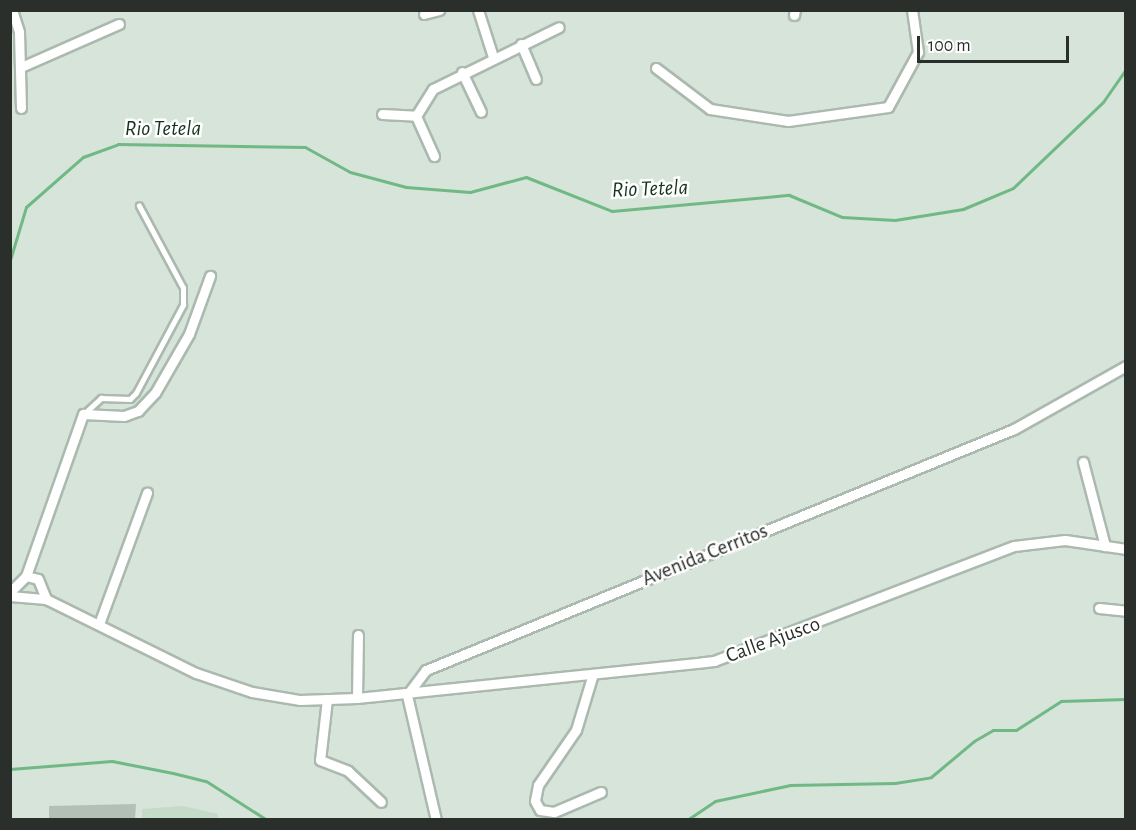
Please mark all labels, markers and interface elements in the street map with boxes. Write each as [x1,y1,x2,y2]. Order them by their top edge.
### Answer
scale bar [920,24,1072,62]
text: 100 m [928,37,971,55]
water label: Rio Tetela [125,116,201,142]
water label: Rio Tetela [611,174,689,204]
street label: Avenida Cerritos [638,518,772,592]
street label: Calle Ajusco [722,611,824,669]

